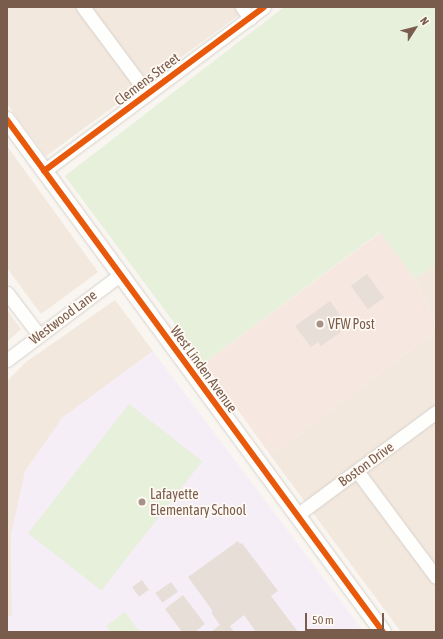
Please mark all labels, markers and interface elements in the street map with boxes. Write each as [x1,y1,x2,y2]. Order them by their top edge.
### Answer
north arrow [395,8,435,48]
text: N [418,15,431,27]
street label: Clemens Street [111,49,183,109]
street label: Westwood Lane [26,286,100,348]
place label: VFW Post [328,316,375,332]
marker: VFW Post [315,319,325,329]
street label: West Linden Avenue [167,322,241,416]
street label: Boston Drive [335,438,397,490]
place label: Lafayette Elementary School [150,486,246,518]
marker: Lafayette Elementary School [137,497,147,507]
scale bar [307,605,386,631]
text: 50 m [312,613,334,627]

